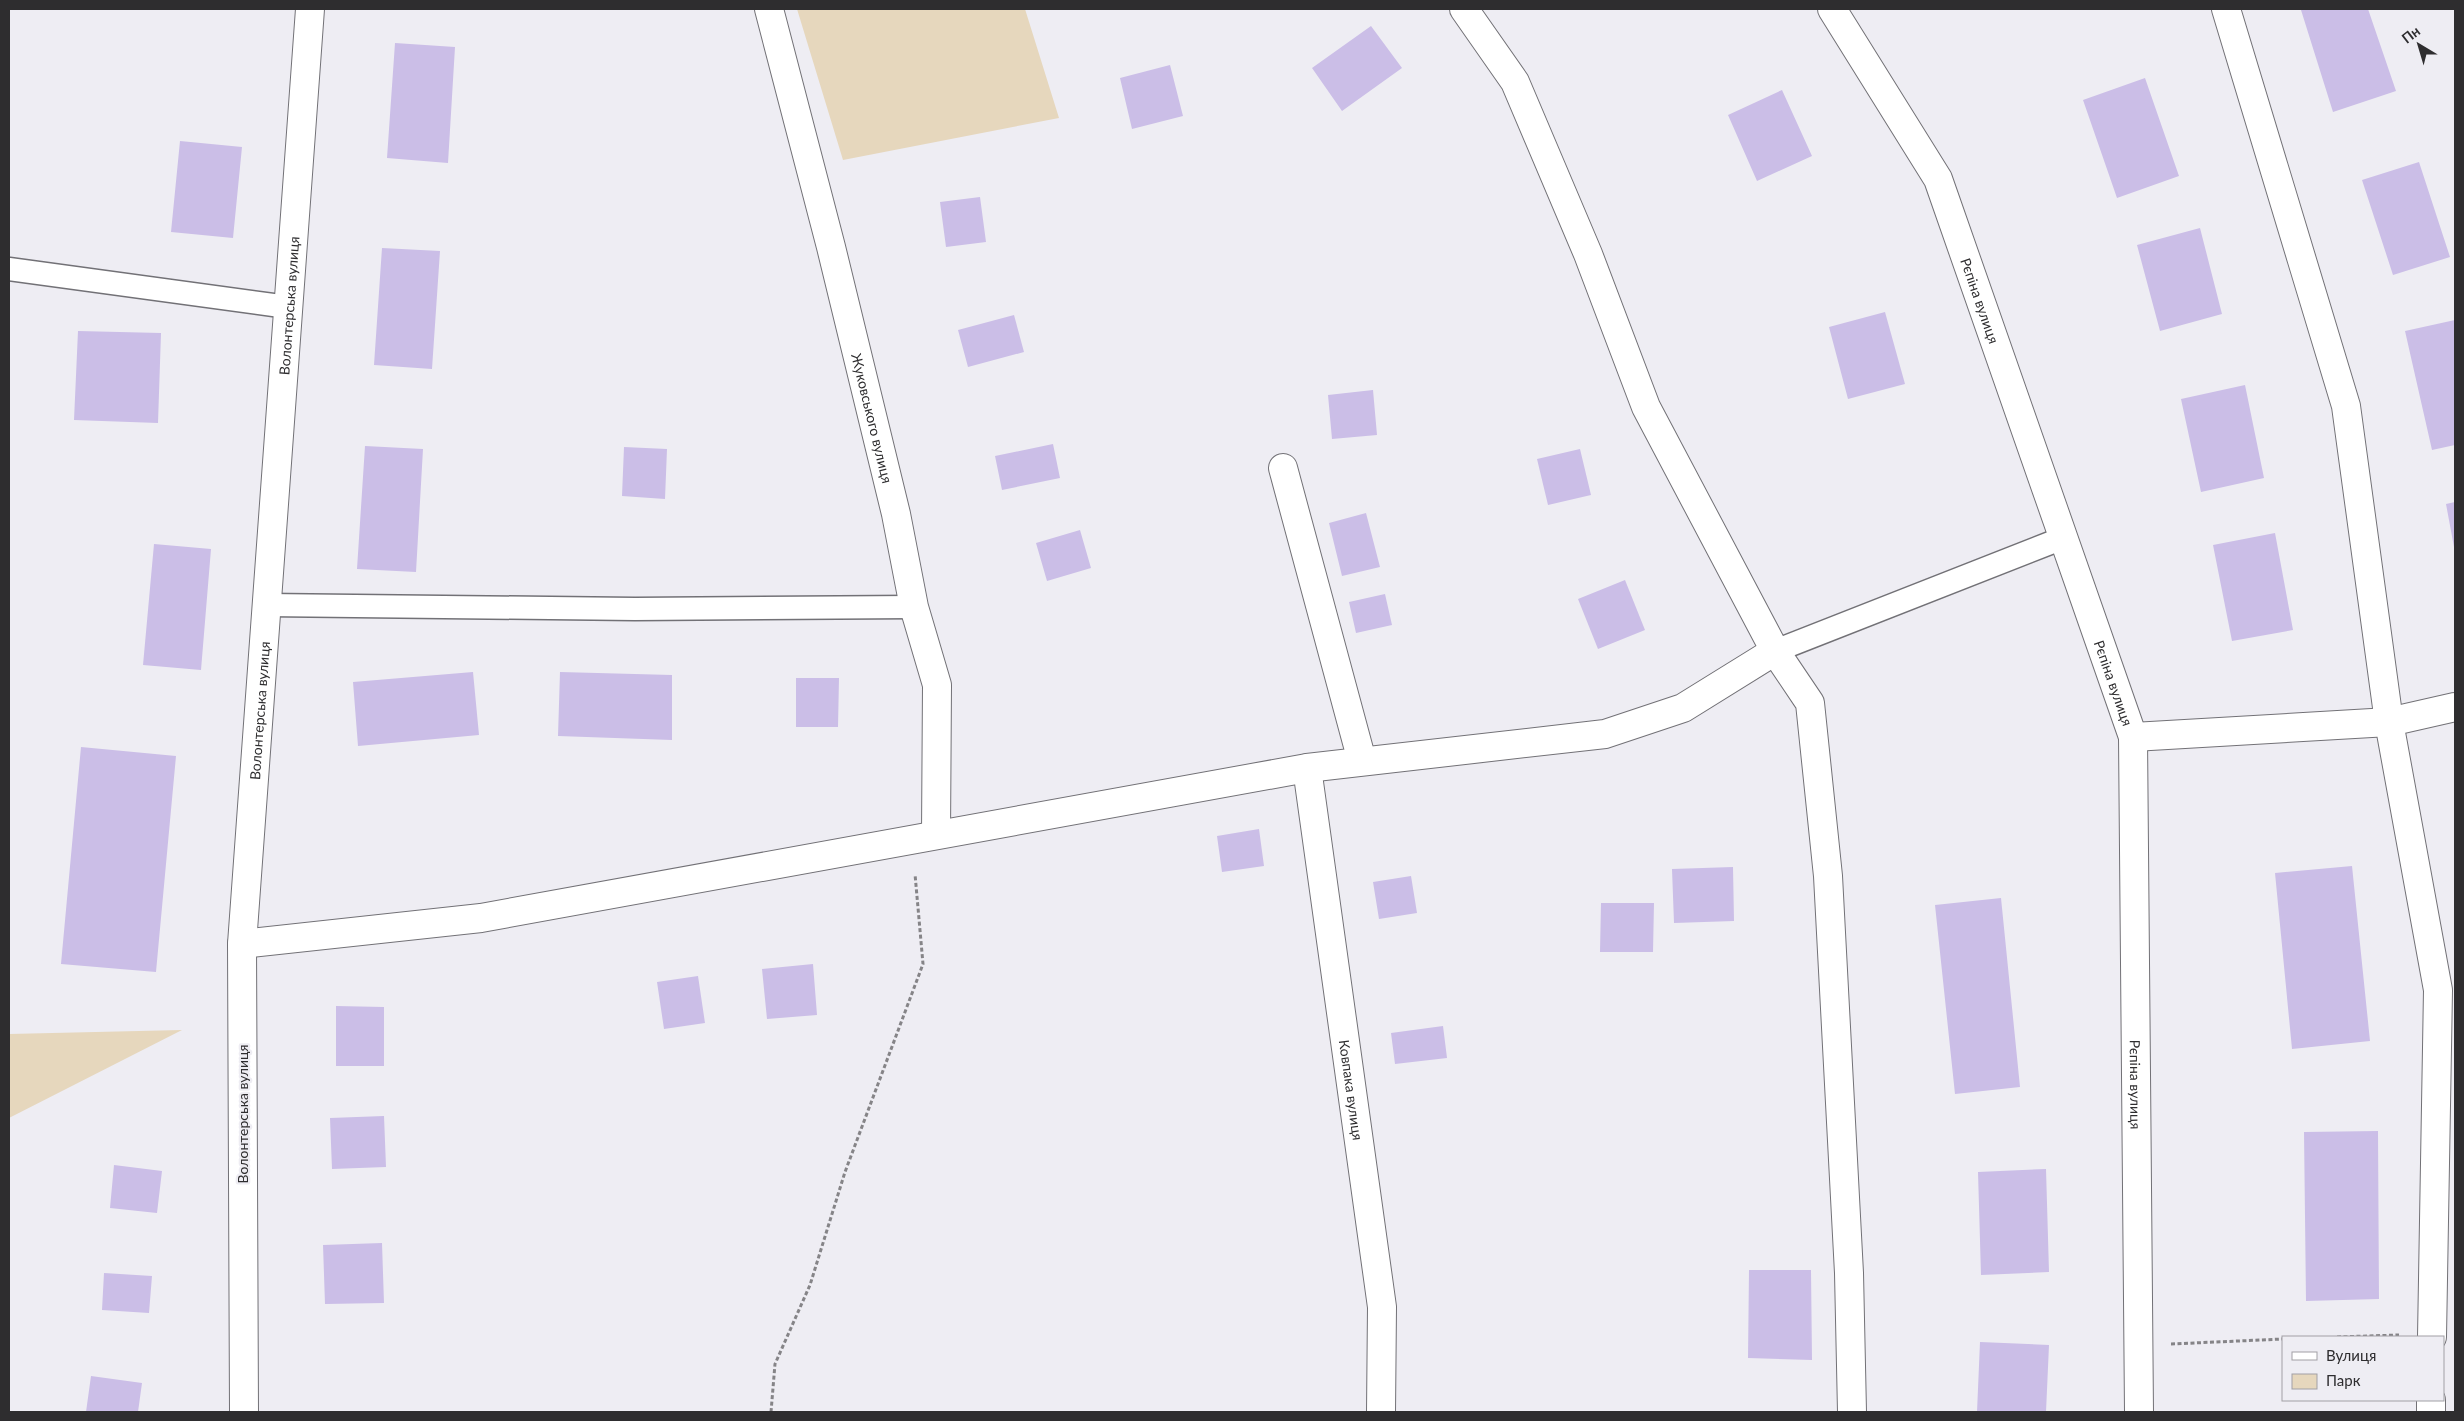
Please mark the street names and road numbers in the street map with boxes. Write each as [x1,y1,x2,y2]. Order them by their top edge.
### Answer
street label: Волонтерська вулиця [275,236,302,376]
street label: Рєпіна вулиця [1958,255,2003,346]
street label: Жуковського вулиця [849,351,897,485]
street label: Рєпіна вулиця [2091,638,2137,728]
street label: Волонтерська вулиця [245,641,272,781]
street label: Ковпака вулиця [1336,1039,1367,1141]
street label: Рєпіна вулиця [2127,1040,2145,1129]
street label: Волонтерська вулиця [234,1045,251,1183]

